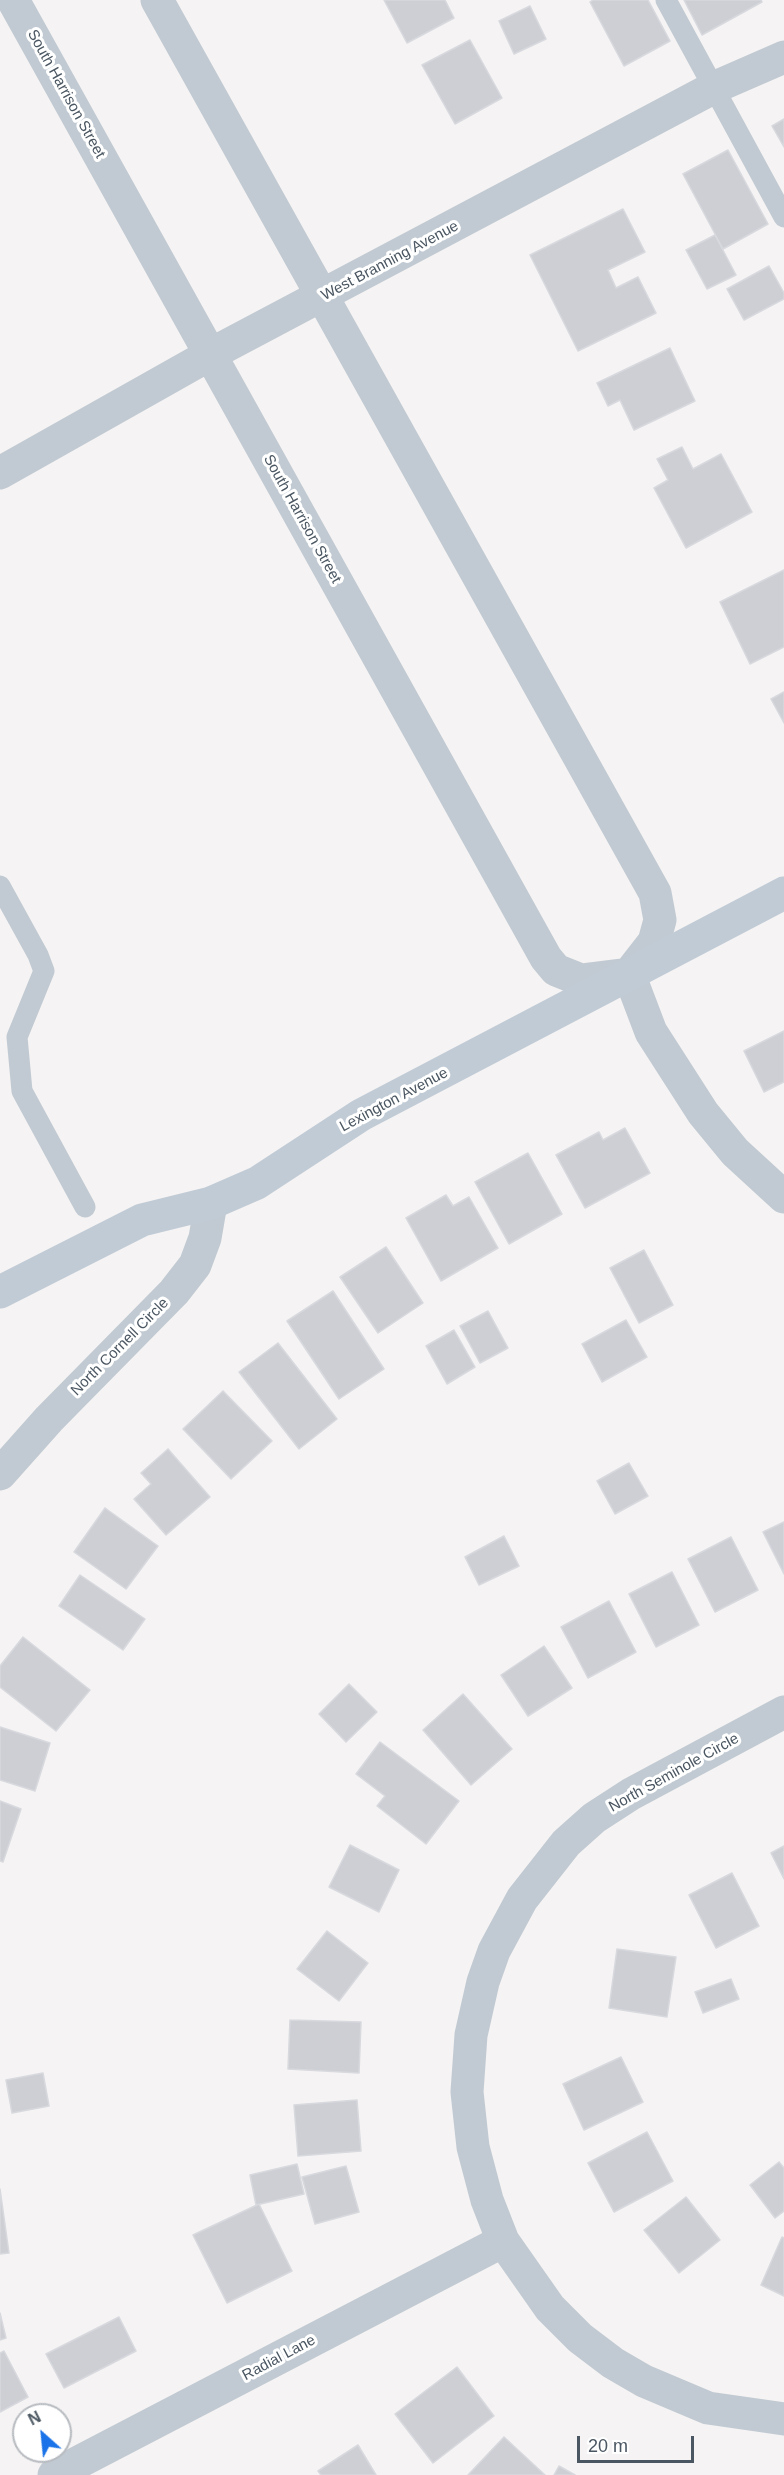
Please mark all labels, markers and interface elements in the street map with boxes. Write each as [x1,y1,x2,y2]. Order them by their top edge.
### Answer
street label: South Harrison Street [23,27,109,161]
street label: West Branning Avenue [318,217,462,305]
street label: South Harrison Street [259,452,345,586]
street label: Lexington Avenue [337,1064,451,1136]
street label: North Cornell Circle [67,1294,173,1400]
street label: North Seminole Circle [606,1730,742,1816]
street label: Radial Lane [239,2331,319,2385]
north arrow [12,2403,72,2463]
text: N [25,2408,44,2428]
scale bar [580,2424,697,2462]
text: 20 m [588,2436,628,2456]

